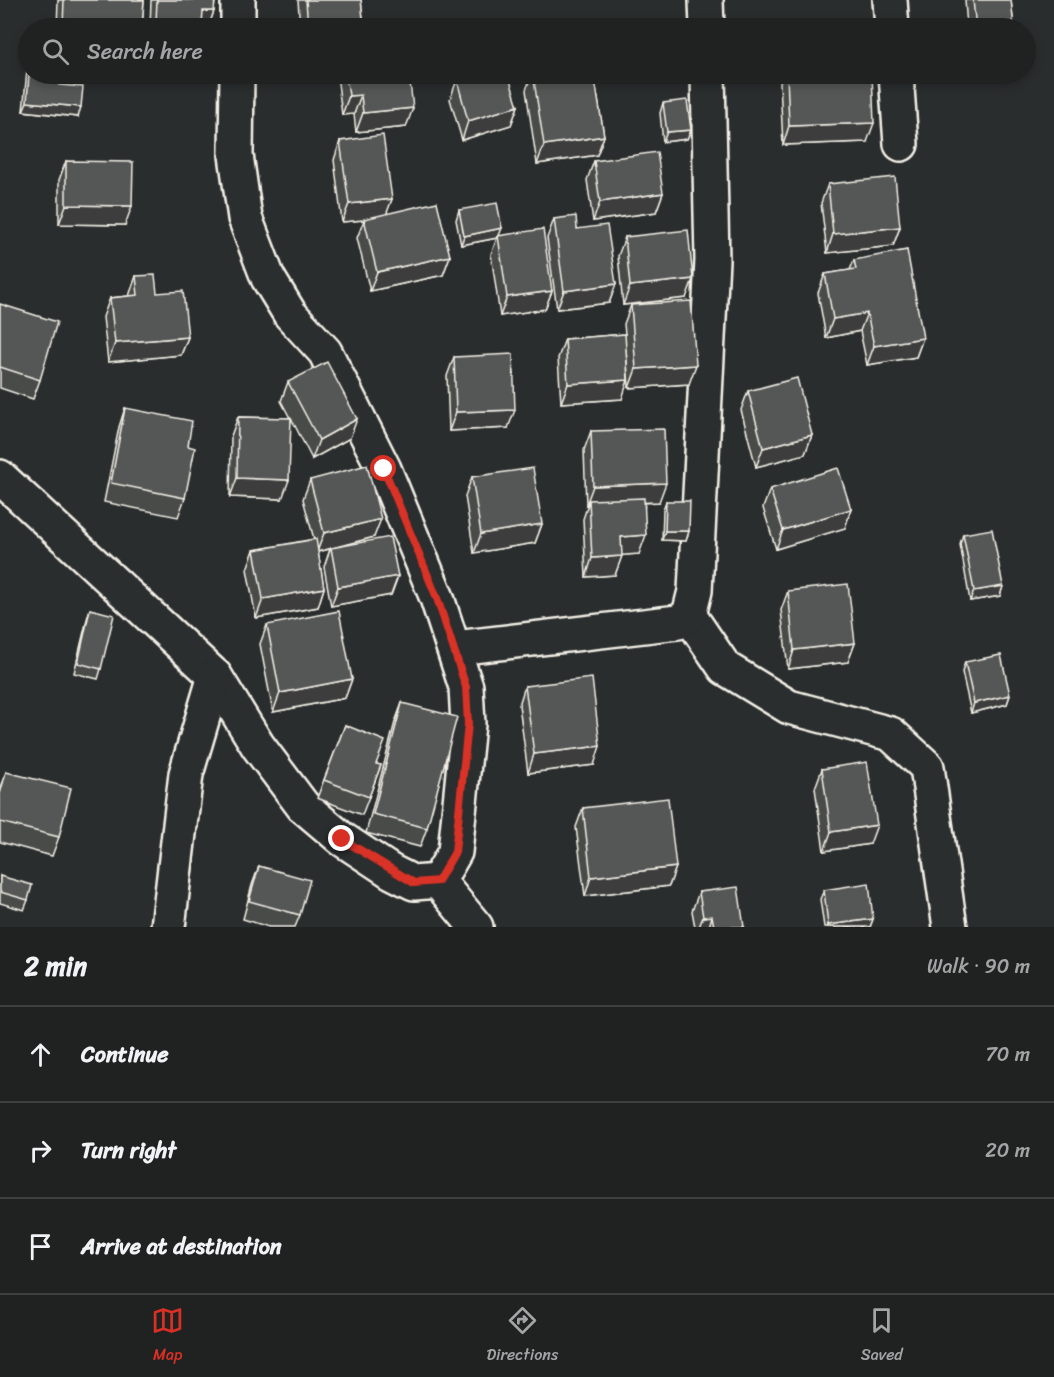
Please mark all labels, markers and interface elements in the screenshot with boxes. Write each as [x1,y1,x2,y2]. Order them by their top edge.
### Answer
search box [18,18,1036,84]
text: Search here [87,32,203,71]
icon: search [39,35,72,68]
route start [370,455,396,481]
route end [328,825,354,851]
text: 2 min [24,943,87,989]
text: Walk · 90 m [927,949,1030,984]
text: Continue [81,1035,169,1074]
text: 70 m [985,1037,1030,1072]
icon: ahead [24,1038,57,1071]
text: Turn right [81,1131,176,1170]
text: 20 m [985,1133,1030,1168]
icon: right [24,1134,57,1167]
text: Arrive at destination [81,1227,282,1266]
icon: arrive [24,1230,57,1263]
tab: Map [151,1304,184,1369]
tab: Directions [487,1304,558,1369]
tab: Saved [861,1304,903,1369]

